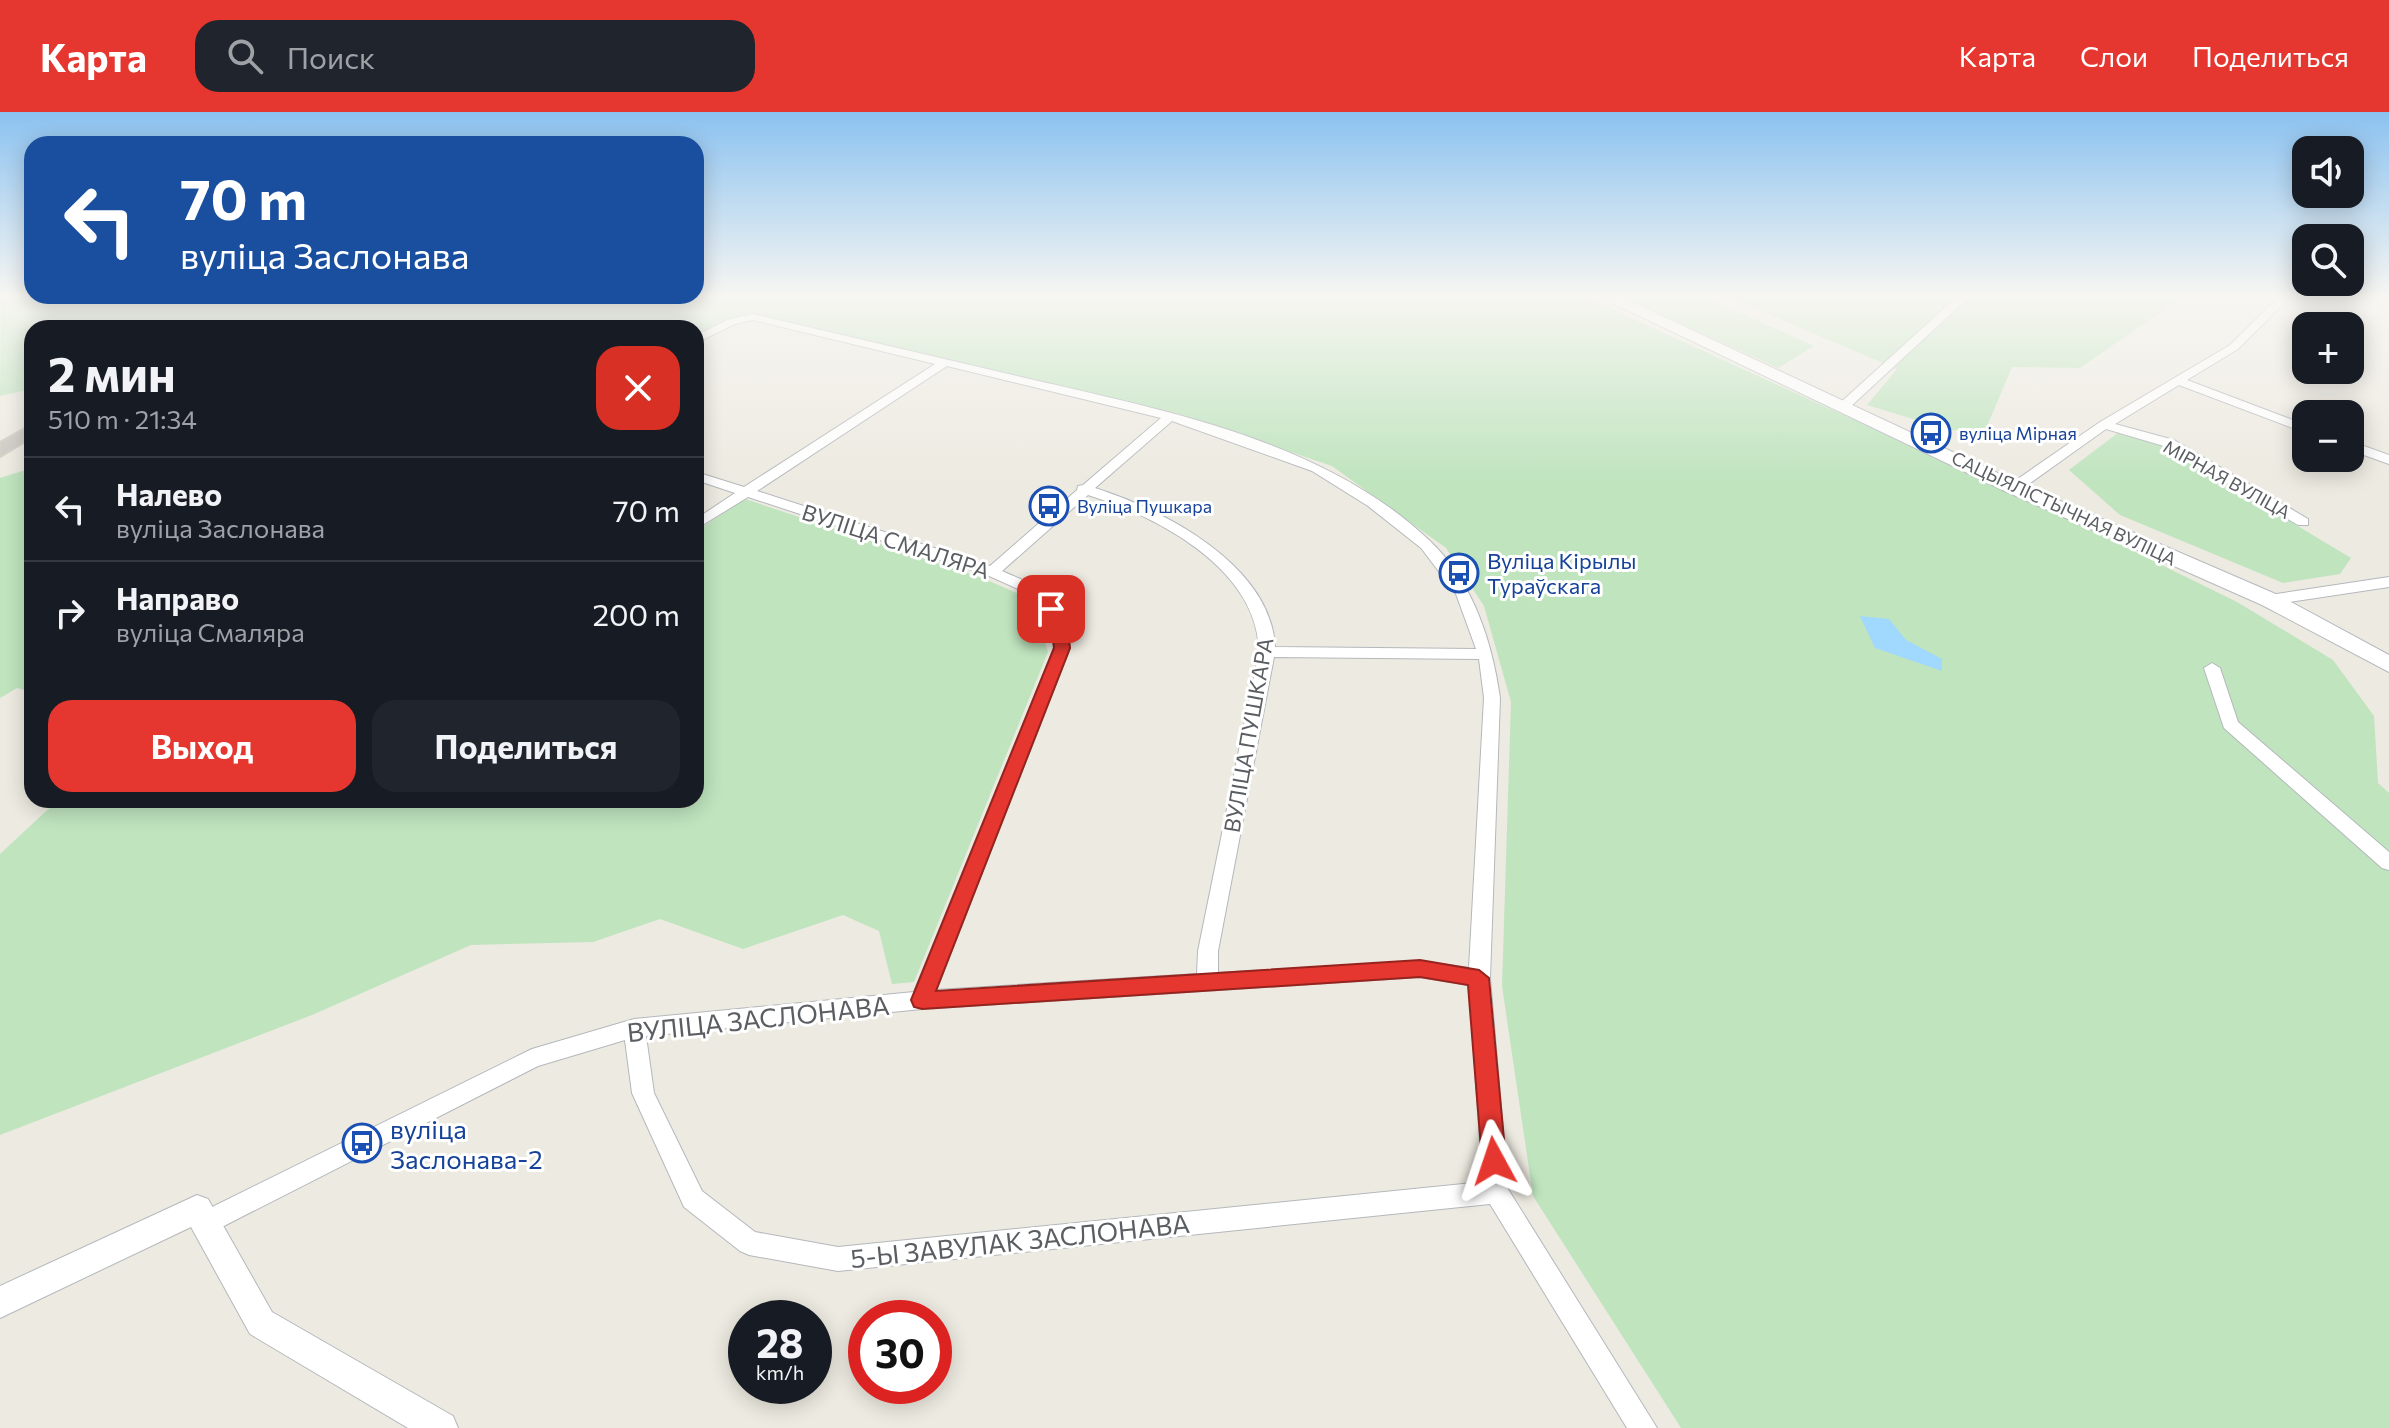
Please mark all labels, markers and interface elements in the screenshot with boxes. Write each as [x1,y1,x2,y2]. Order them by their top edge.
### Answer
search box [195,20,755,92]
text: Карта [40,33,147,80]
icon: search [223,34,267,78]
text: Поиск [287,38,375,75]
text: Карта [1959,39,2036,73]
text: Слои [2080,39,2148,73]
text: Поделиться [2192,39,2349,73]
map controls [2292,136,2364,472]
button: sound [2292,136,2364,208]
text: 70 m [180,163,307,232]
icon: left [48,168,152,272]
button: search [2292,224,2364,296]
text: вуліца Заслонава [180,232,469,276]
button: + [2292,312,2364,384]
text: 2 мин [48,343,176,402]
button: close [596,346,680,430]
button: − [2292,400,2364,472]
text: 510 m · 21:34 [48,403,197,434]
bus stop icon: вуліца Мірная [1910,412,1952,454]
place label: вуліца Мірная [1959,422,2077,444]
street label: МІРНАЯ ВУЛІЦА [2160,435,2294,523]
street label: САЦЫЯЛІСТЫЧНАЯ ВУЛІЦА [1948,446,2180,570]
text: Налево [116,475,222,512]
bus stop icon: Вуліца Пушкара [1028,485,1070,527]
icon: left [48,487,92,531]
text: 70 m [613,491,680,528]
place label: Вуліца Пушкара [1077,495,1212,517]
street label: ВУЛІЦА СМАЛЯРА [799,498,993,584]
text: вуліца Заслонава [116,512,325,543]
place label: Вуліца Кірылы Тураўскага [1487,547,1636,599]
bus stop icon: Вуліца Кірылы Тураўскага [1438,552,1480,594]
pin [1017,575,1085,643]
text: Направо [116,579,239,616]
icon: arrive [1029,587,1073,631]
icon: right [48,591,92,635]
text: 200 m [592,595,680,632]
text: вуліца Смаляра [116,616,305,647]
street label: ВУЛІЦА ПУШКАРА [1218,635,1278,835]
button: Выход [48,700,356,792]
button: Поделиться [372,700,680,792]
street label: ВУЛІЦА ЗАСЛОНАВА [625,989,891,1047]
place label: вуліца Заслонава-2 [390,1113,543,1174]
position arrow [1452,1119,1536,1203]
bus stop icon: вуліца Заслонава-2 [341,1122,383,1164]
street label: 5-Ы ЗАВУЛАК ЗАСЛОНАВА [849,1207,1191,1273]
speed limit sign: 30 [848,1300,952,1404]
text: 28 [756,1317,804,1366]
text: km/h [756,1360,804,1384]

